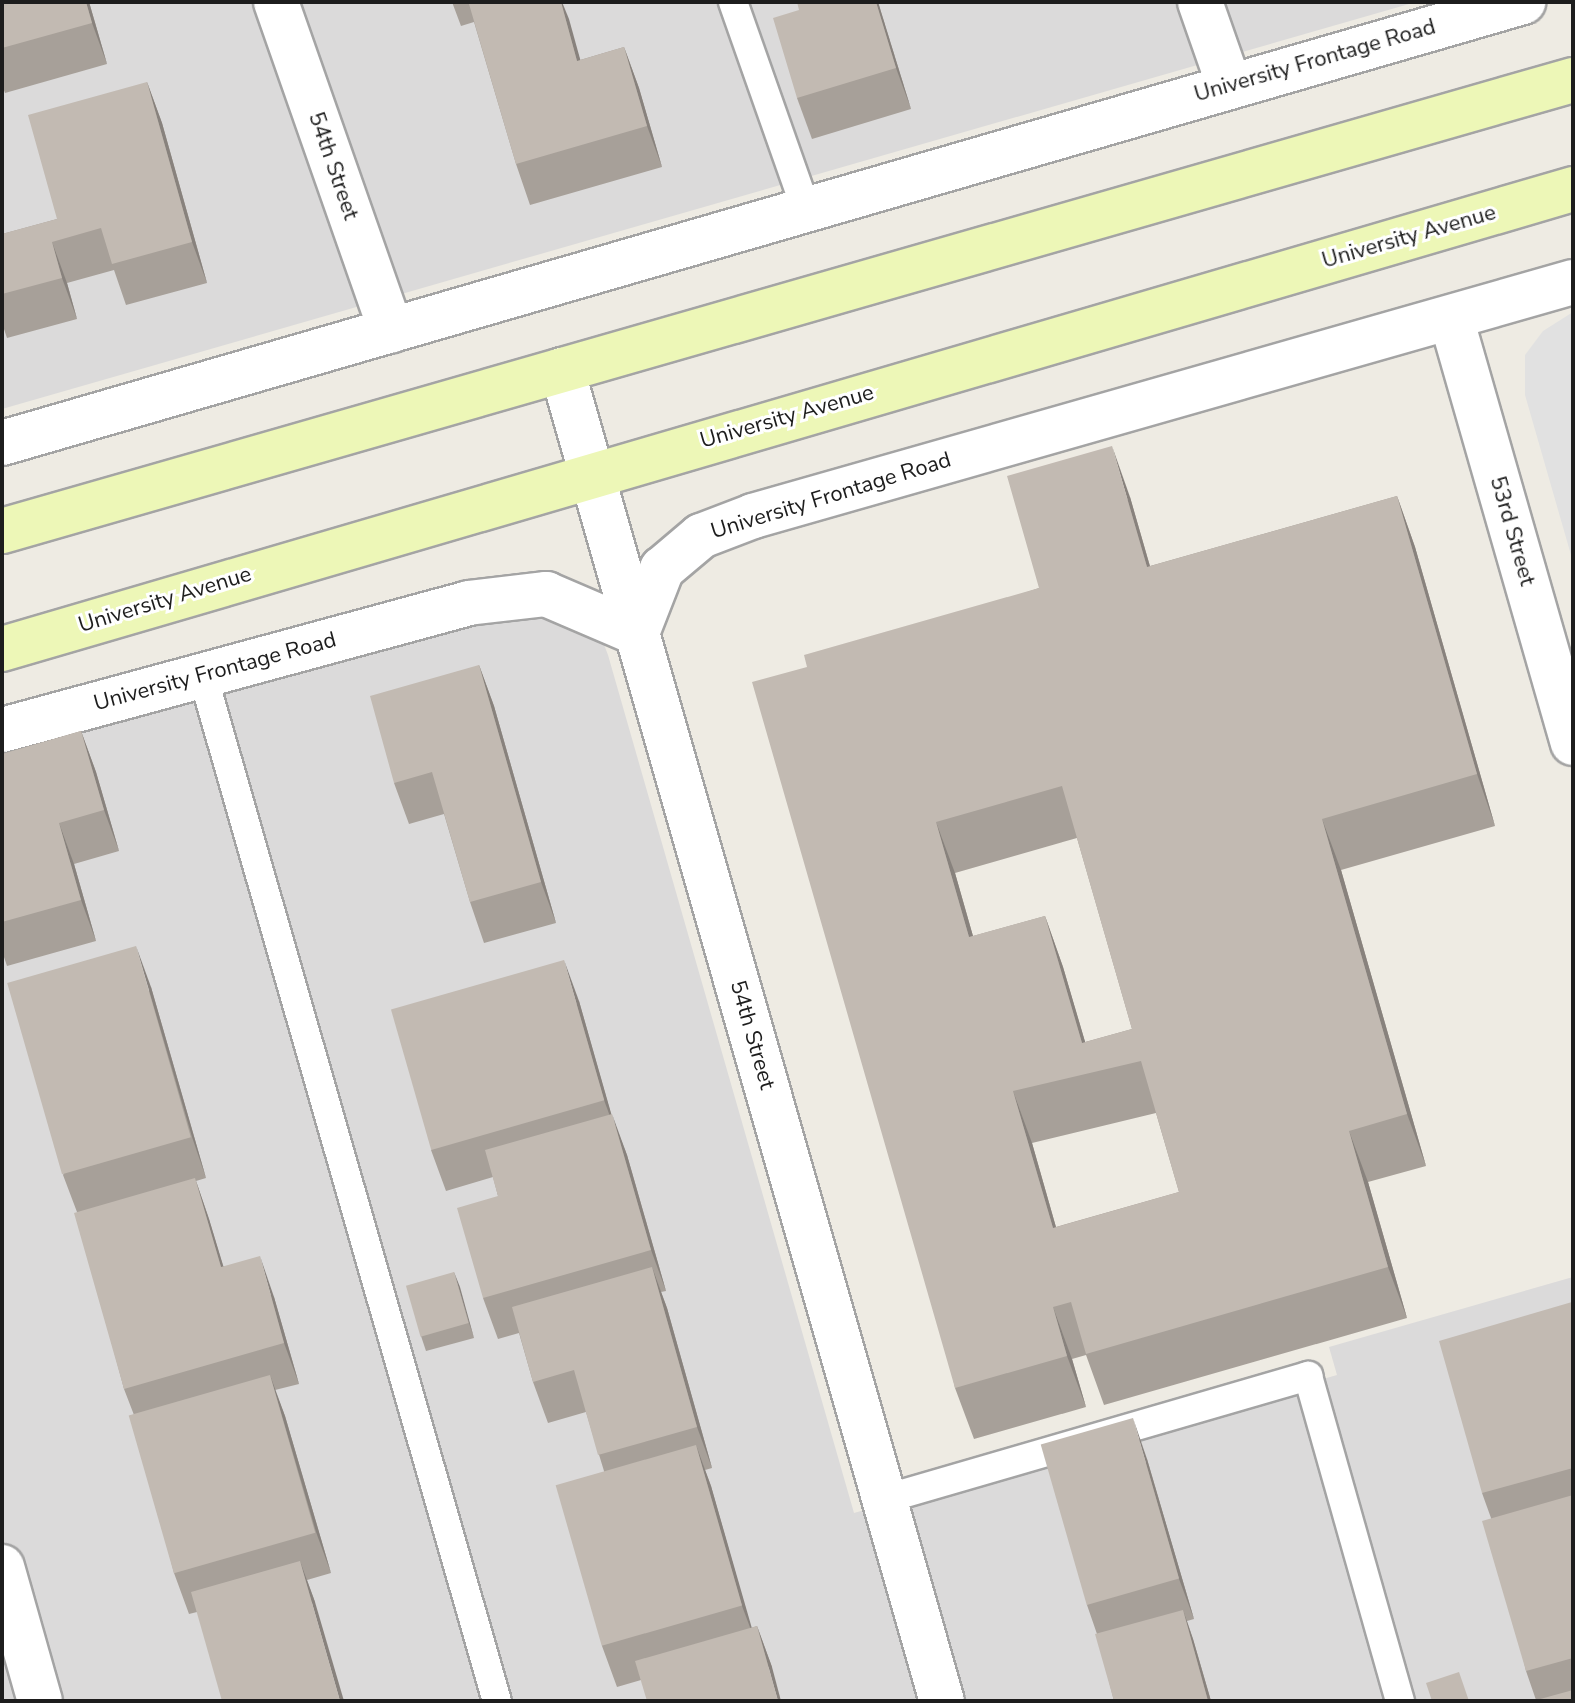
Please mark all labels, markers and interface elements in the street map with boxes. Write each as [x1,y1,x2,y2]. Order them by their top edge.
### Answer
street label: University Frontage Road [1191,14,1439,108]
street label: 54th Street [302,109,364,223]
street label: University Avenue [1319,200,1499,274]
street label: University Avenue [697,380,877,454]
street label: University Frontage Road [708,447,954,545]
street label: 53rd Street [1484,473,1540,589]
street label: University Avenue [75,561,255,639]
street label: University Frontage Road [91,627,339,717]
street label: 54th Street [724,977,780,1093]

